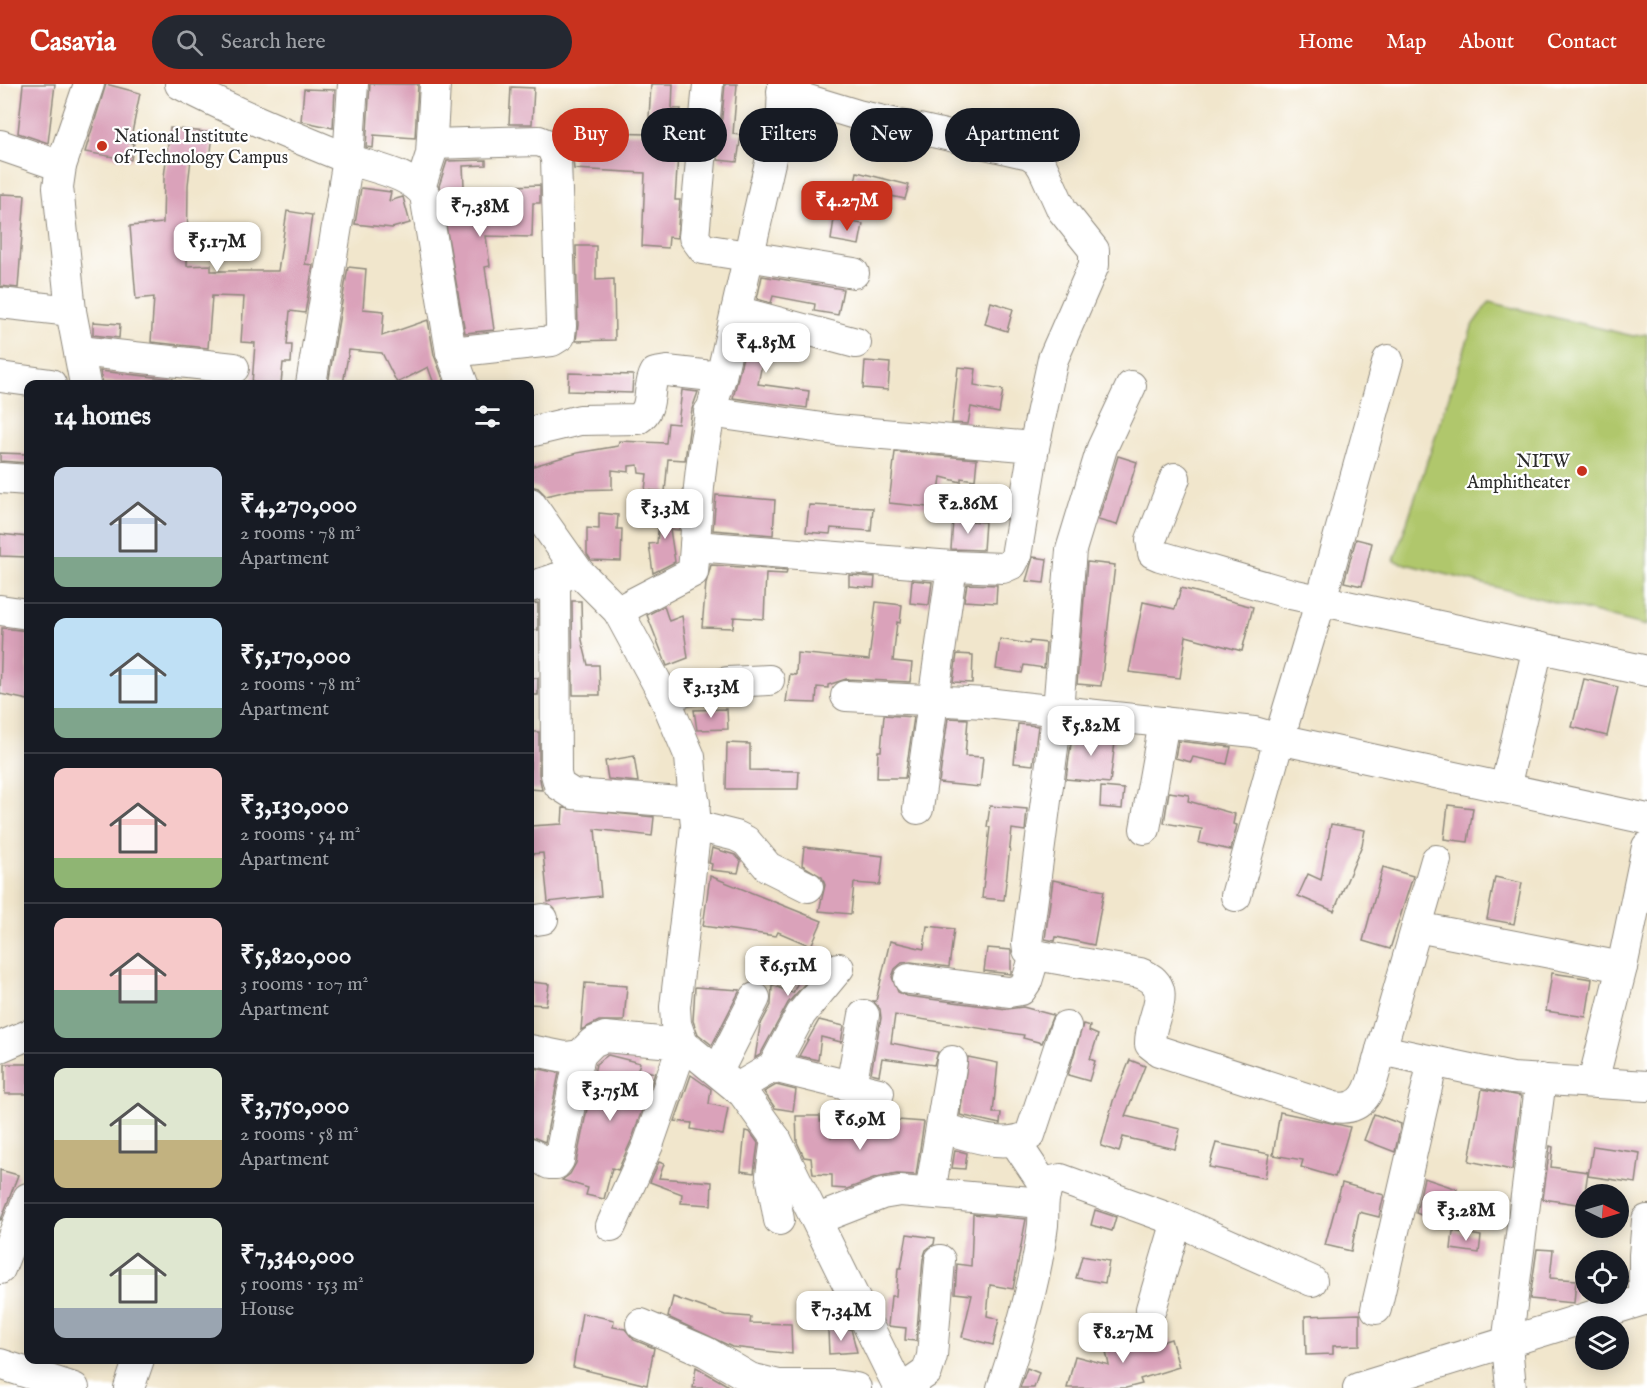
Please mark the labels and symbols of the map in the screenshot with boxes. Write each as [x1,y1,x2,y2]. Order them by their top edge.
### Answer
place label: National Institute of Technology Campus [114,126,288,170]
marker: National Institute of Technology Campus [95,139,109,153]
pin: ₹4.27M [798,181,896,232]
pin: ₹7.38M [431,187,529,238]
pin: ₹5.17M [168,222,266,273]
pin: ₹4.85M [717,323,815,374]
place label: NITW Amphitheater [1466,451,1571,495]
marker: NITW Amphitheater [1575,464,1589,478]
pin: ₹2.86M [919,484,1017,535]
pin: ₹3.3M [623,489,707,540]
pin: ₹3.13M [662,668,760,719]
pin: ₹5.82M [1042,706,1140,757]
pin: ₹6.51M [739,946,837,997]
pin: ₹3.75M [561,1071,659,1122]
pin: ₹6.9M [818,1100,902,1151]
north arrow [1575,1184,1629,1238]
pin: ₹3.28M [1417,1191,1515,1242]
pin: ₹7.34M [792,1291,890,1342]
pin: ₹8.27M [1074,1313,1172,1364]

